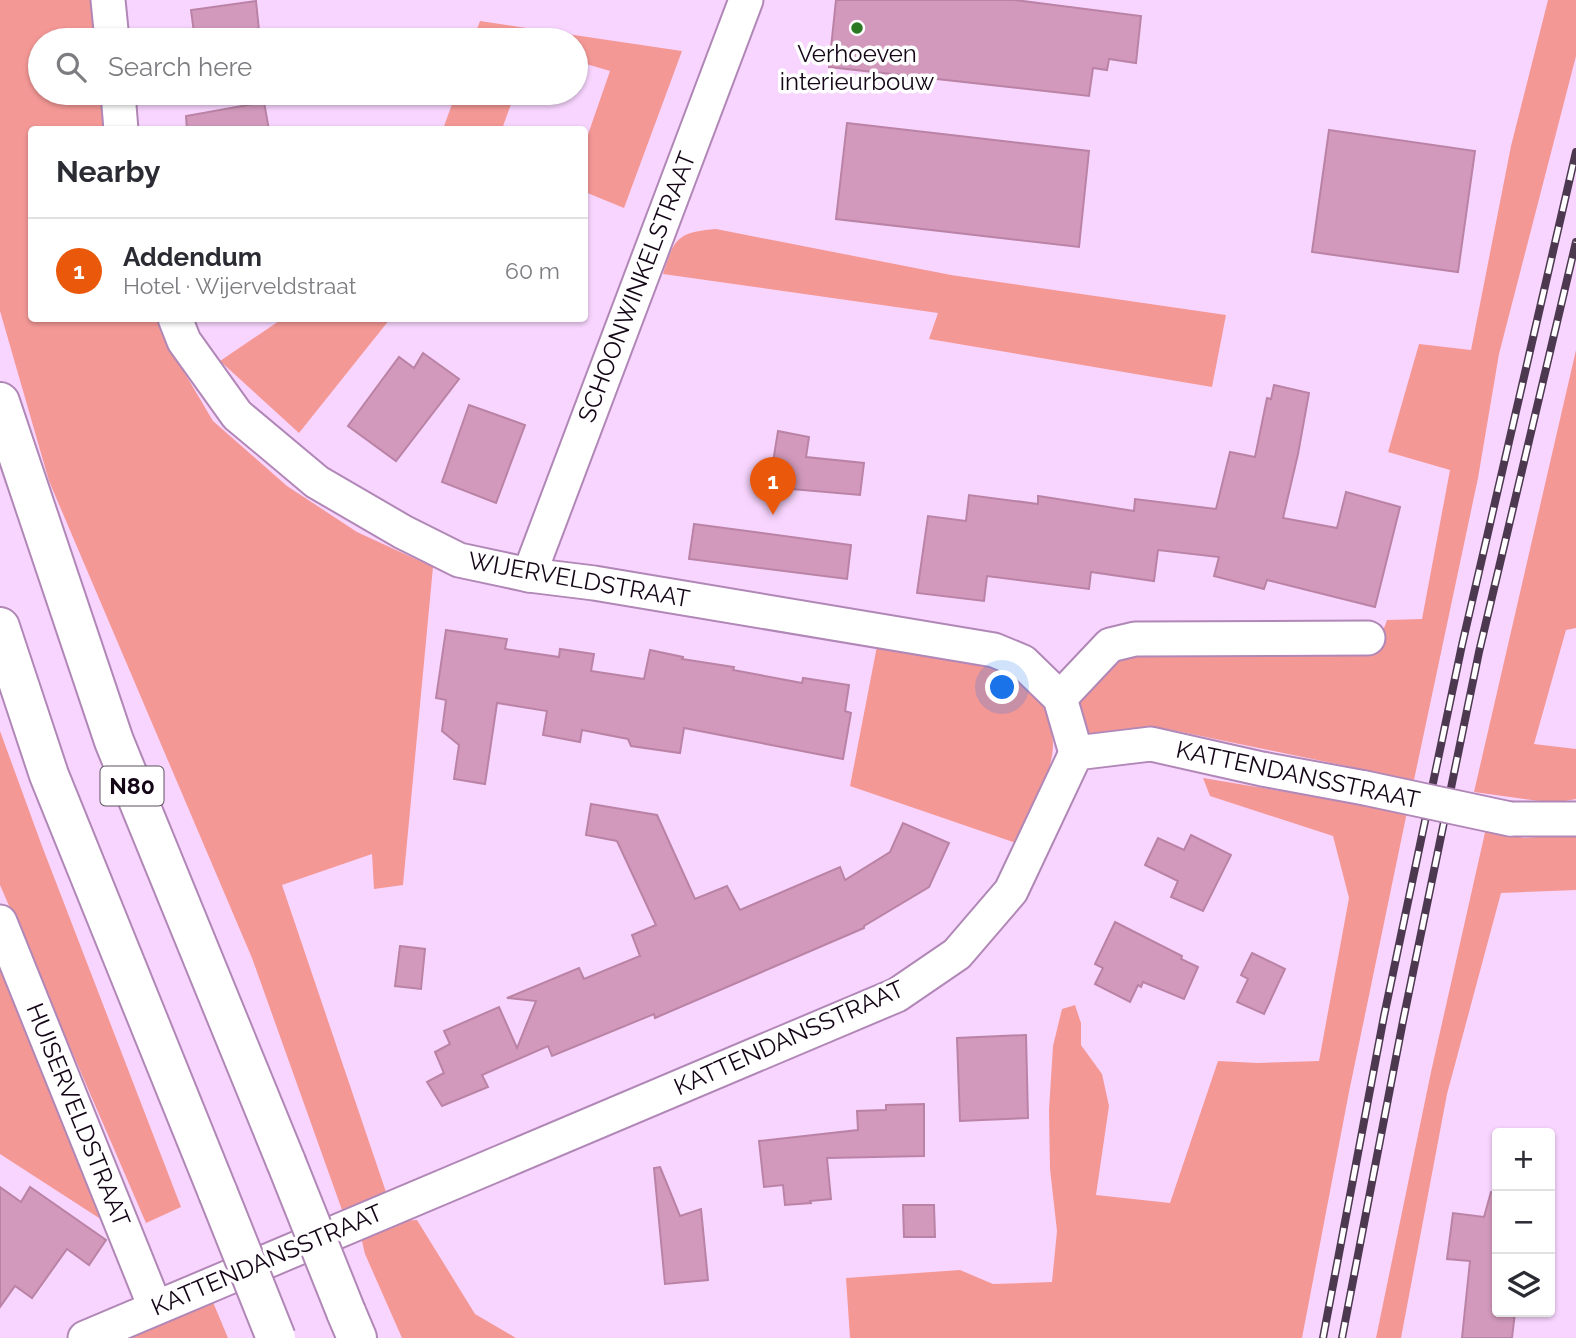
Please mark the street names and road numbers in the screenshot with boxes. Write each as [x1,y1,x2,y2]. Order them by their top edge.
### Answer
street label: SCHOONWINKELSTRAAT [572,147,702,426]
street label: WIJERVELDSTRAAT [466,546,693,613]
street label: KATTENDANSSTRAAT [1174,734,1423,815]
road number: N80 [100,766,164,806]
street label: KATTENDANSSTRAAT [669,974,909,1101]
street label: HUISERVELDSTRAAT [20,999,137,1231]
street label: KATTENDANSSTRAAT [147,1197,387,1321]

